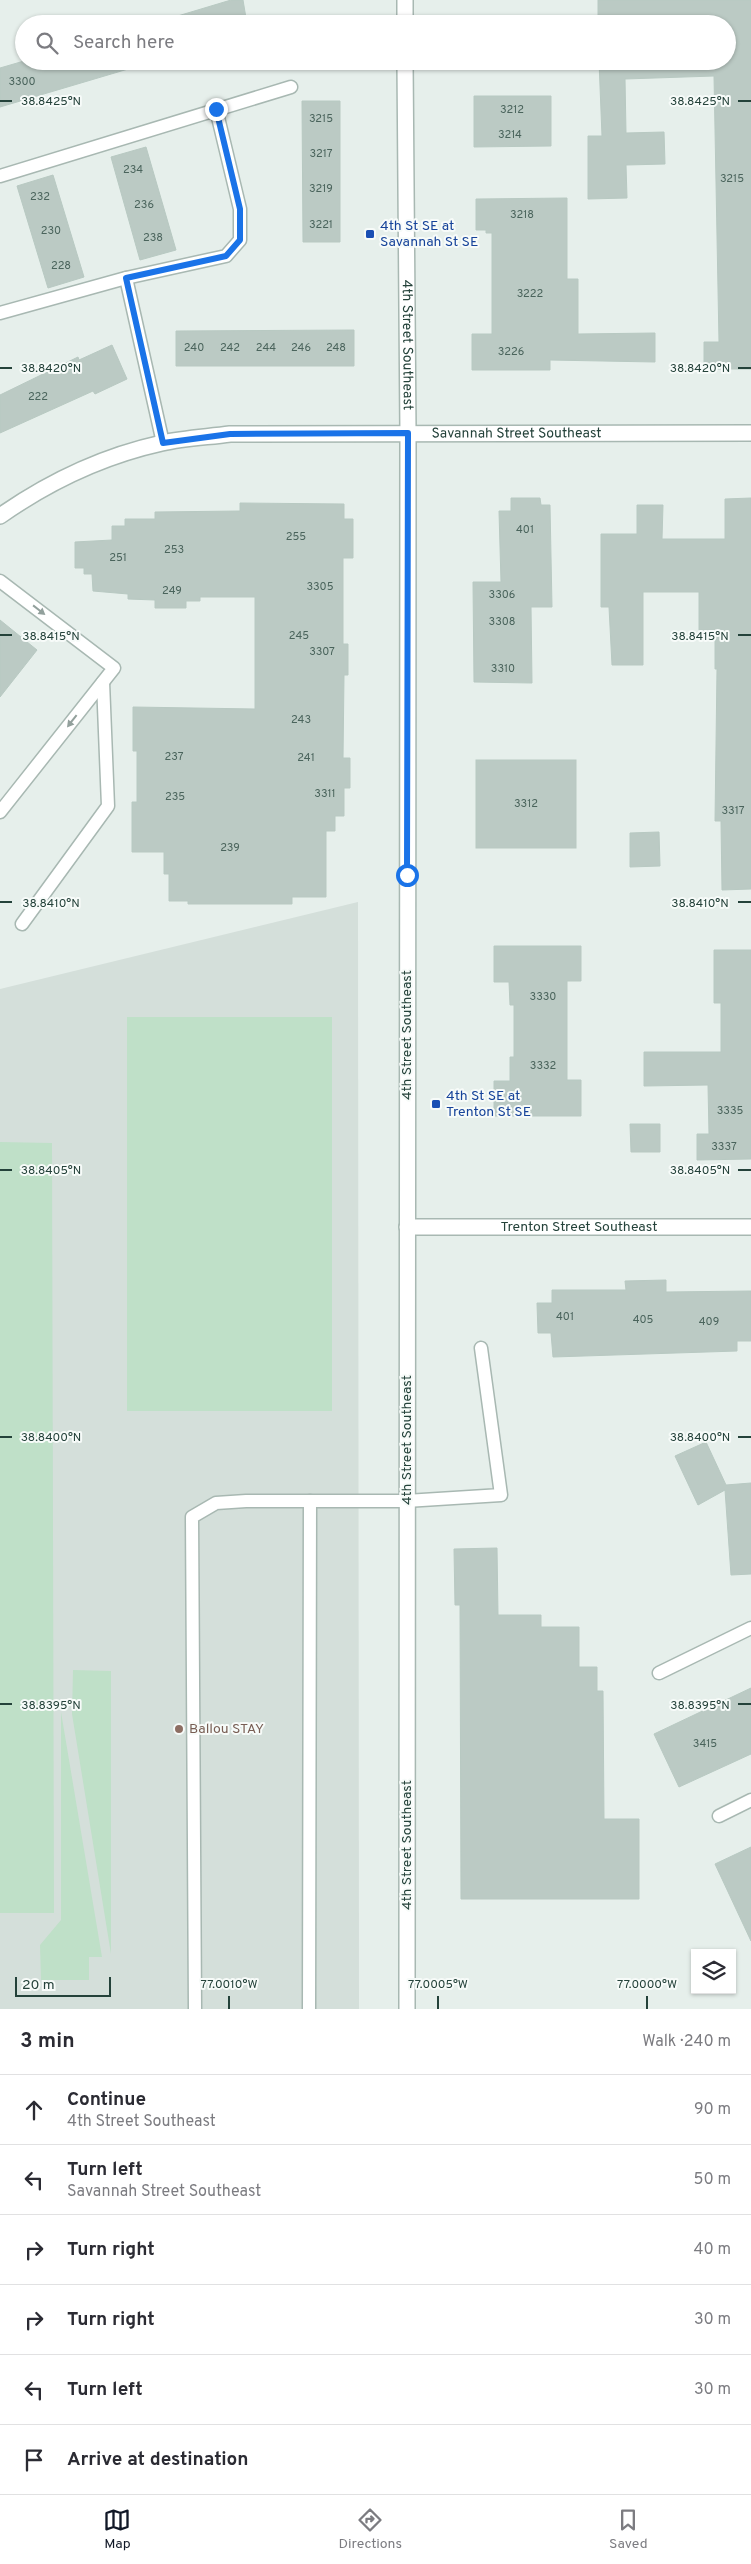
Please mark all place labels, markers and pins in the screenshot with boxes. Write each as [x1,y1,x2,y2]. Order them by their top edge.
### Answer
place label: 4th St SE at Savannah St SE [380,218,478,251]
marker: 4th St SE at Savannah St SE [364,228,376,240]
place label: 4th St SE at Trenton St SE [446,1088,531,1121]
marker: 4th St SE at Trenton St SE [430,1098,442,1110]
place label: Ballou STAY [189,1721,264,1738]
marker: Ballou STAY [173,1723,185,1735]

